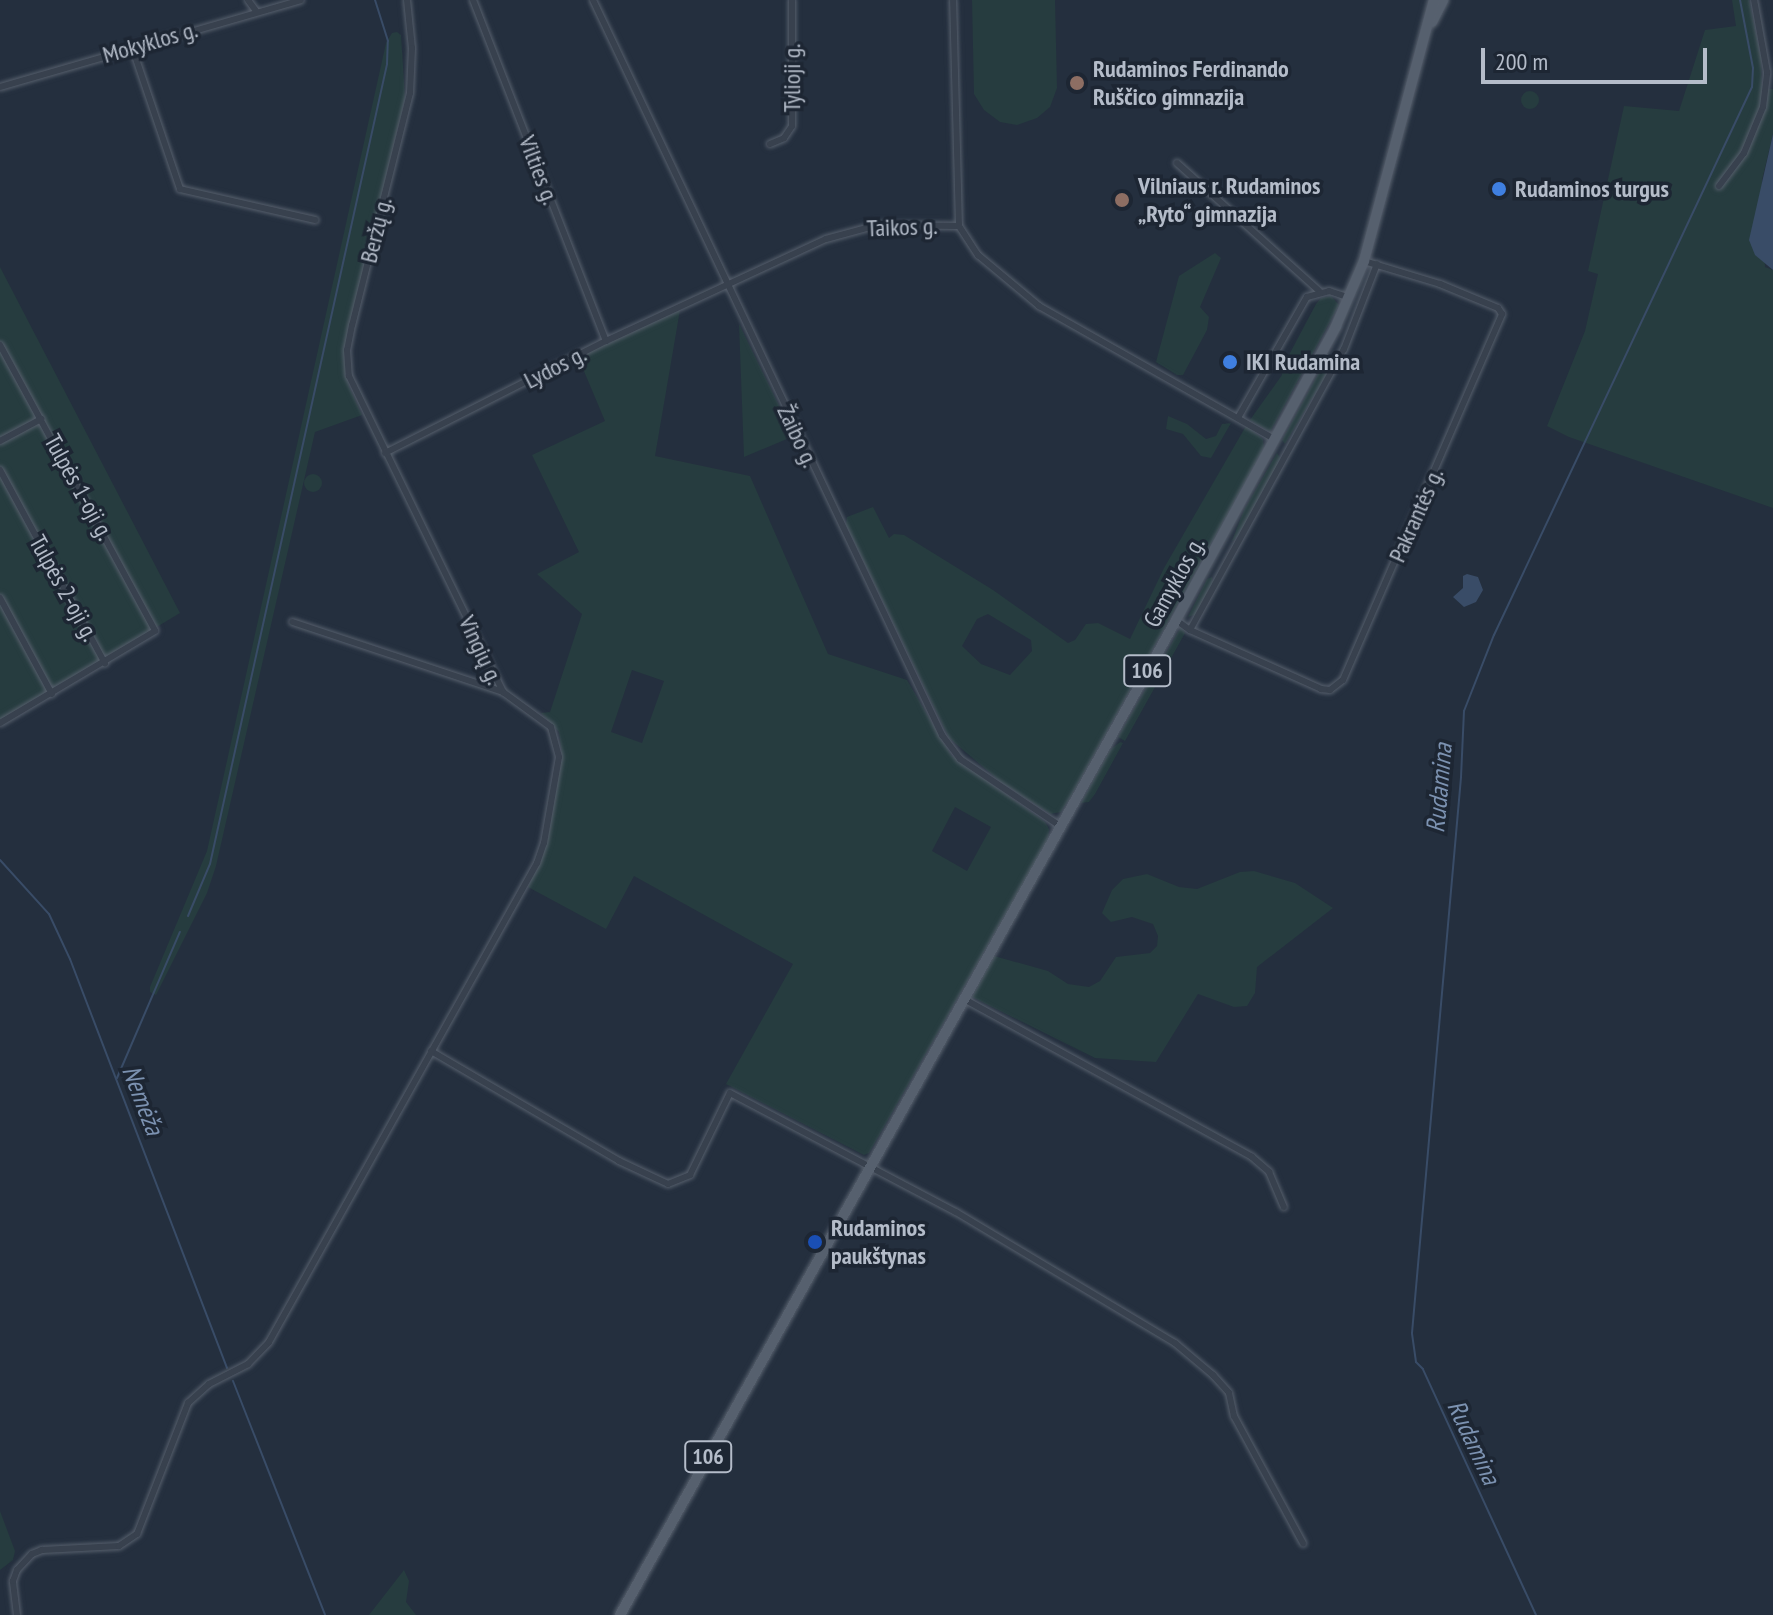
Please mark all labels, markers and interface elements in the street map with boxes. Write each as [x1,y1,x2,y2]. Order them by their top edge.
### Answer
street label: Mokyklos g. [99,15,201,69]
scale bar [1485,32,1711,82]
street label: Tylioji g. [778,44,806,112]
text: 200 m [1495,46,1548,77]
place label: Rudaminos Ferdinando Ruščico gimnazija [1093,55,1289,111]
marker: Rudaminos Ferdinando Ruščico gimnazija [1068,74,1086,92]
street label: Vilties g. [513,131,565,209]
place label: Vilniaus r. Rudaminos „Ryto“ gimnazija [1138,172,1322,228]
place label: Rudaminos turgus [1515,175,1669,203]
marker: Rudaminos turgus [1490,180,1508,198]
marker: Vilniaus r. Rudaminos „Ryto“ gimnazija [1113,191,1131,209]
street label: Beržų g. [354,194,398,266]
street label: Taikos g. [866,211,938,243]
street label: Lydos g. [519,339,591,395]
place label: IKI Rudamina [1246,348,1360,376]
marker: IKI Rudamina [1221,353,1239,371]
street label: Žaibo g. [771,400,825,472]
street label: Tulpės 1-oji g. [38,429,120,545]
street label: Pakrantės g. [1383,463,1449,567]
street label: Tulpės 2-oji g. [23,530,105,646]
street label: Gamyklos g. [1137,532,1211,632]
street label: Vingių g. [453,611,509,689]
road number: 106 [1123,653,1171,689]
water label: Rudamina [1420,742,1458,834]
water label: Nemėža [116,1061,170,1139]
place label: Rudaminos paukštynas [831,1214,926,1270]
marker: Rudaminos paukštynas [806,1233,824,1251]
water label: Rudamina [1441,1395,1507,1489]
road number: 106 [684,1439,732,1475]

